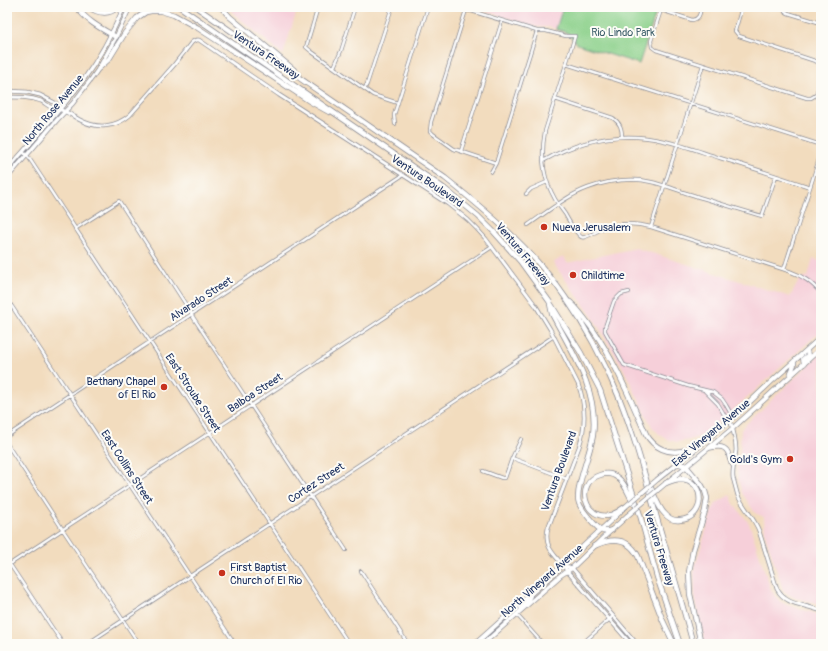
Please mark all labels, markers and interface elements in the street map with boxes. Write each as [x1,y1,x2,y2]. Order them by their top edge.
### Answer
park label: Rio Lindo Park [591,26,655,39]
street label: Ventura Freeway [230,28,302,82]
street label: North Rose Avenue [20,72,87,148]
street label: Ventura Boulevard [388,152,466,210]
street label: Ventura Freeway [493,220,553,288]
place label: Nueva Jerusalem [552,221,631,234]
marker: Nueva Jerusalem [539,222,549,232]
place label: Childtime [581,269,625,282]
marker: Childtime [568,270,578,280]
street label: Alvarado Street [167,274,235,324]
street label: East Stroube Street [163,351,224,435]
street label: Balboa Street [225,370,285,416]
place label: Bethany Chapel of El Rio [87,375,156,401]
marker: Bethany Chapel of El Rio [159,382,169,392]
street label: East Vineyard Avenue [669,396,753,469]
street label: East Collins Street [98,428,156,507]
street label: Ventura Boulevard [538,429,580,513]
place label: Gold's Gym [730,453,782,466]
marker: Gold's Gym [785,454,795,464]
street label: Cortez Street [285,460,347,506]
street label: Ventura Freeway [641,509,677,587]
street label: North Vineyard Avenue [498,541,586,620]
place label: First Baptist Church of El Rio [230,561,302,587]
marker: First Baptist Church of El Rio [217,568,227,578]

